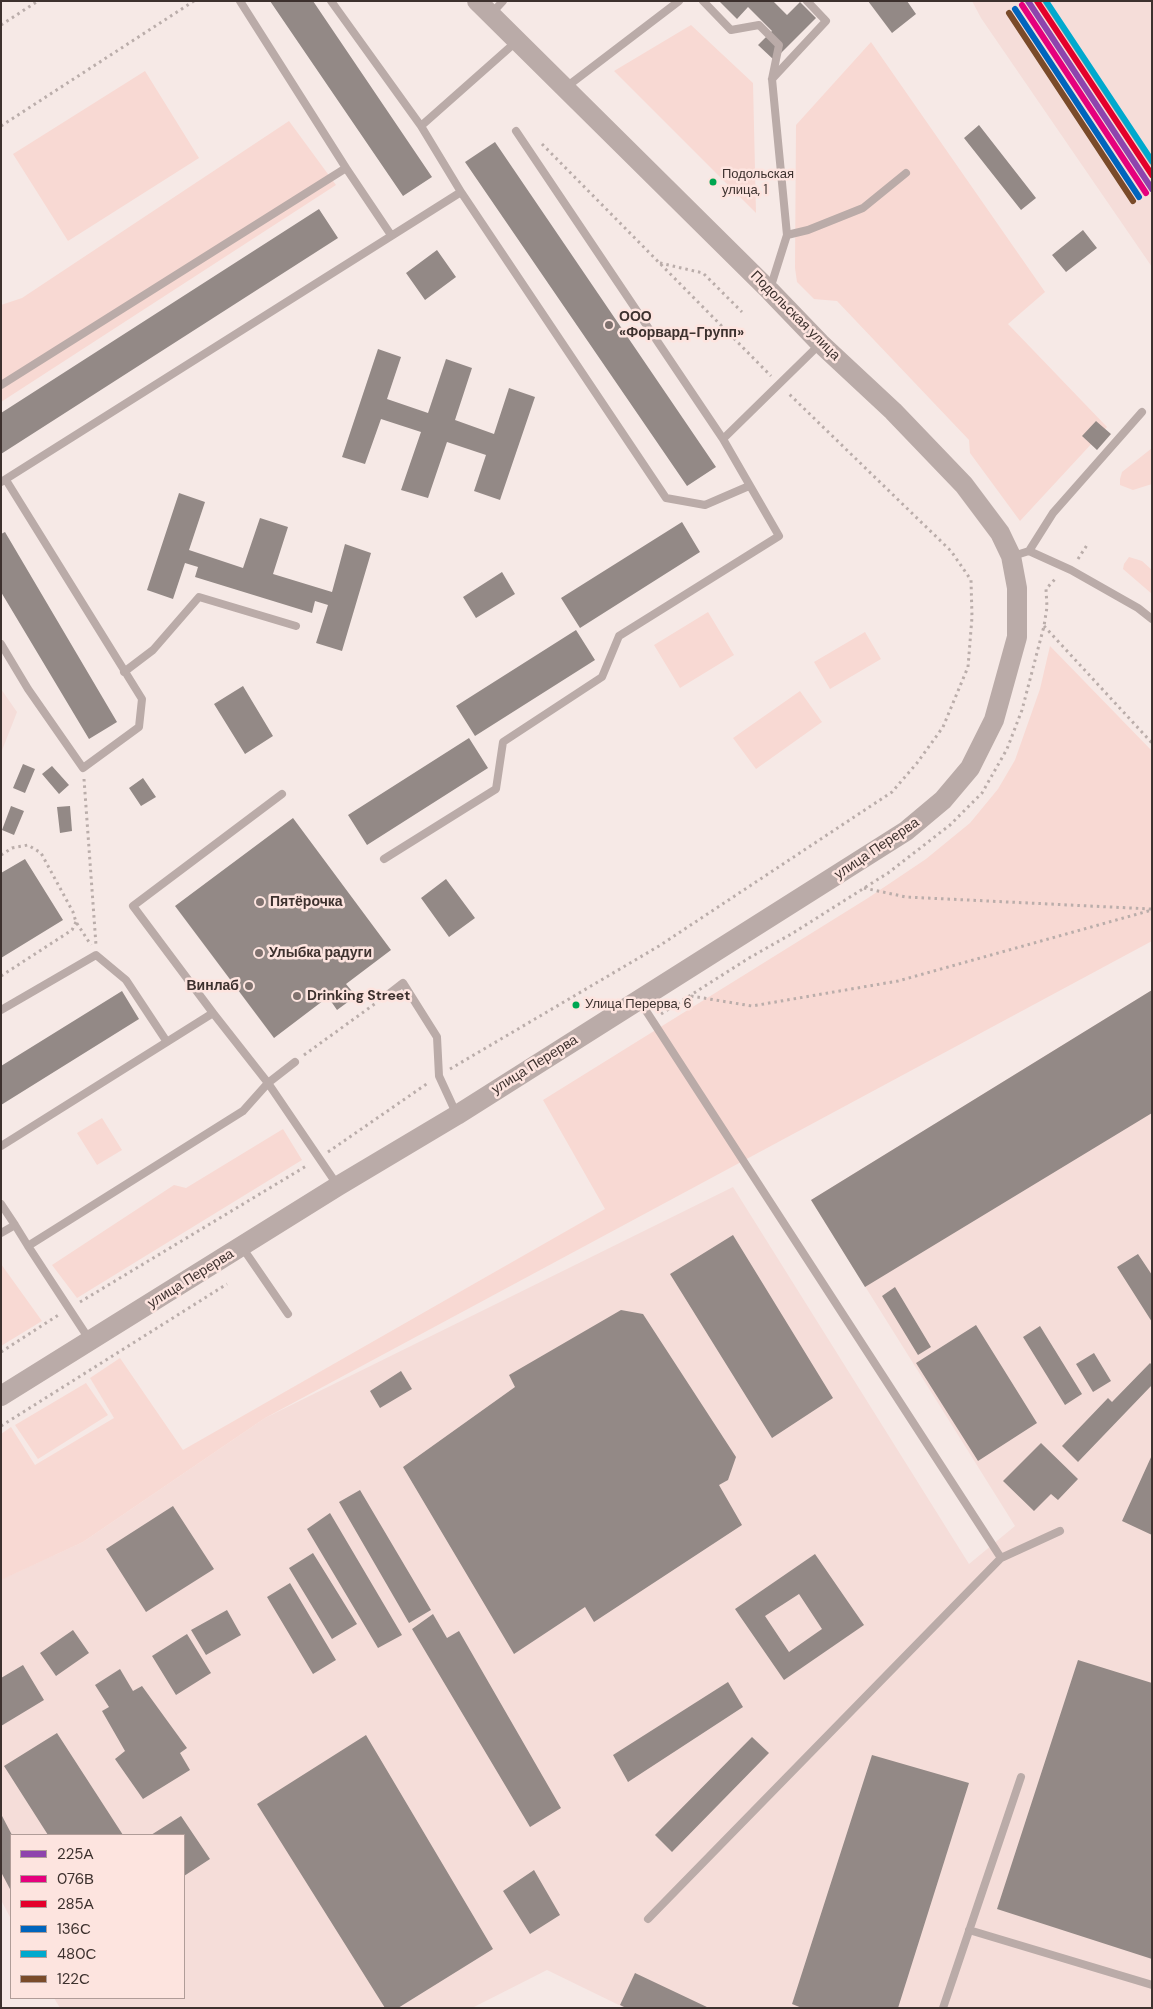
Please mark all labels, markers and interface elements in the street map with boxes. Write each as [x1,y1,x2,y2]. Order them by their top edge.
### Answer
place label: Подольская улица, 1 [722,167,794,198]
marker: Подольская улица, 1 [708,177,718,187]
street label: Подольская улица [747,268,843,364]
place label: ООО «Форвард-Групп» [619,309,744,342]
marker: ООО «Форвард-Групп» [603,319,615,331]
street label: улица Перерва [831,815,923,883]
place label: Пятёрочка [270,894,343,910]
marker: Пятёрочка [254,896,266,908]
place label: Улыбка радуги [269,945,372,961]
marker: Улыбка радуги [253,947,265,959]
place label: Винлаб [186,978,239,994]
marker: Винлаб [243,980,255,992]
place label: Drinking Street [307,988,410,1004]
marker: Drinking Street [291,990,303,1002]
place label: Улица Перерва, 6 [585,997,692,1013]
marker: Улица Перерва, 6 [571,1000,581,1010]
street label: улица Перерва [489,1032,581,1098]
street label: улица Перерва [145,1246,237,1312]
legend [10,1834,185,1999]
text: 225А [57,1844,93,1864]
text: 076В [57,1869,94,1889]
text: 285А [57,1894,94,1914]
text: 136С [57,1919,91,1939]
text: 480С [57,1944,96,1964]
text: 122С [57,1969,90,1989]

